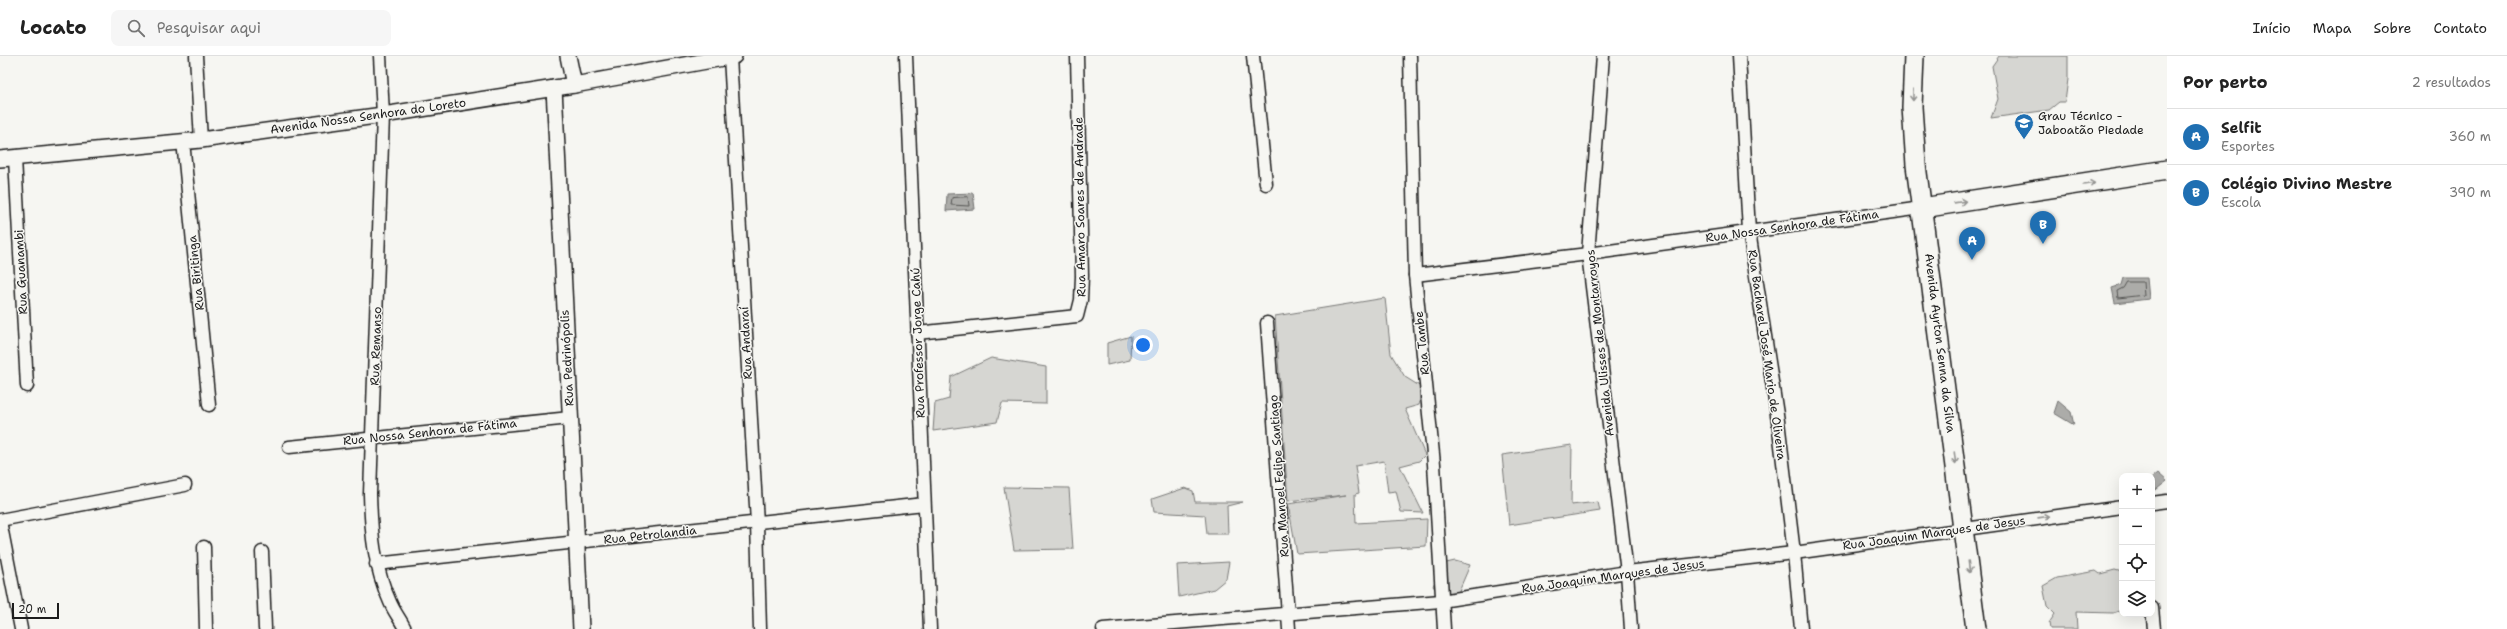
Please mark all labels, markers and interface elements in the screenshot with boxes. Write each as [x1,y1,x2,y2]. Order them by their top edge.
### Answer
search box [111,10,391,46]
text: Locato [20,15,87,40]
icon: search [125,17,147,39]
text: Pesquisar aqui [157,18,261,38]
text: Início [2252,19,2291,37]
text: Mapa [2313,19,2352,37]
text: Sobre [2374,19,2411,37]
text: Contato [2433,19,2487,37]
text: Por perto [2183,71,2268,93]
text: 2 resultados [2412,74,2491,91]
one-way arrow [1909,88,1917,101]
street label: Avenida Nossa Senhora do Loreto [269,94,467,138]
place label: Grau Técnico - Jaboatão Piedade [2038,108,2144,138]
school or university icon: Grau Técnico - Jaboatão Piedade [2013,112,2035,140]
street label: Rua Amaro Soares de Andrade [1070,117,1090,297]
text: Selfit [2221,118,2262,138]
text: A [2191,128,2201,145]
text: 360 m [2449,128,2491,145]
text: Esportes [2221,138,2275,155]
text: Colégio Divino Mestre [2221,174,2392,194]
one-way arrow [2082,180,2095,188]
text: B [2192,184,2200,201]
text: 390 m [2449,184,2491,201]
text: Escola [2221,194,2261,211]
one-way arrow [1953,198,1966,206]
street label: Rua Nossa Senhora de Fátima [1704,206,1880,246]
pin: B [2030,211,2056,244]
pin: A [1959,227,1985,260]
street label: Rua Guanambi [11,229,31,315]
street label: Rua Biritinga [184,234,208,311]
street label: Avenida Ulisses de Montarroyos [1582,249,1618,437]
street label: Rua Bacharel José Mario de Oliveira [1744,249,1790,462]
street label: Avenida Ayrton Senna da Silva [1921,252,1959,434]
street label: Rua Professor Jorge Cahú [907,267,929,419]
street label: Rua Remanso [367,306,385,386]
street label: Rua Andaraí [736,306,756,380]
street label: Rua Pedrinópolis [556,309,578,407]
street label: Rua Tambe [1411,310,1433,376]
your location [1133,335,1153,355]
street label: Rua Manoel Felipe Santiago [1265,394,1293,558]
street label: Rua Nossa Senhora de Fátima [342,415,518,449]
one-way arrow [1951,451,1959,464]
map controls [2119,473,2155,617]
button: + [2119,473,2155,509]
button: − [2119,509,2155,545]
street label: Rua Joaquim Marques de Jesus [1842,512,2027,554]
one-way arrow [2037,514,2050,521]
street label: Rua Petrolandia [603,522,698,548]
button: locate [2119,545,2155,581]
street label: Rua Joaquim Marques de Jesus [1521,555,1706,597]
one-way arrow [1965,560,1972,573]
button: layers [2119,581,2155,617]
scale bar [12,601,59,620]
text: 20 m [18,602,46,617]

